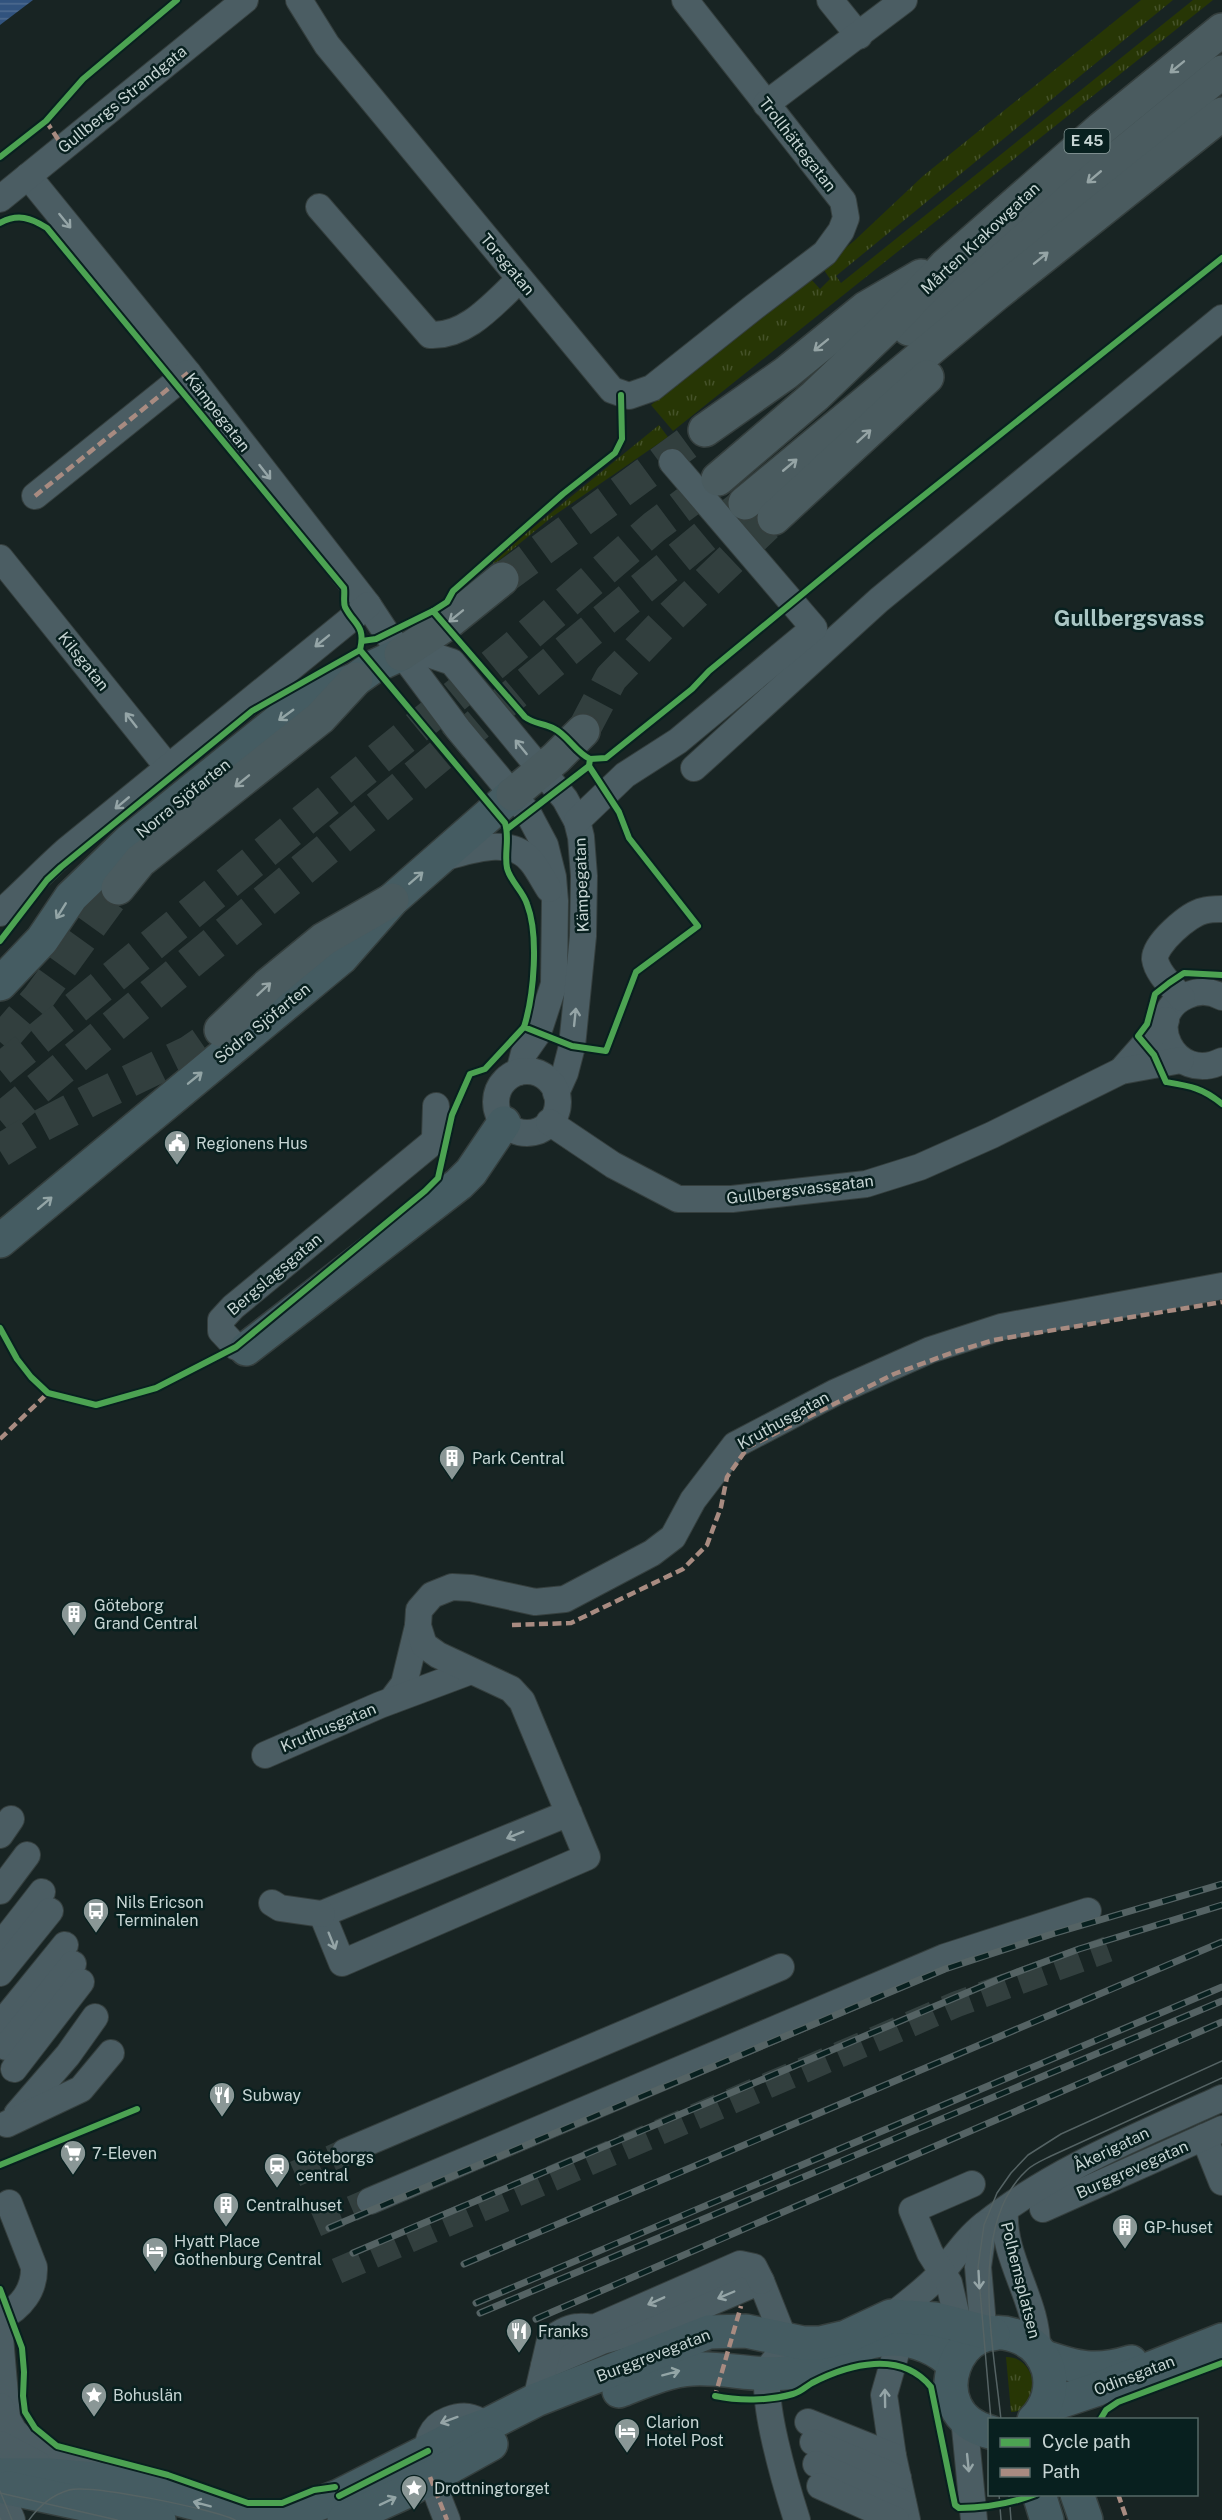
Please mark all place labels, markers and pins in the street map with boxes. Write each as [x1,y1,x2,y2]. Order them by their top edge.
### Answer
public building icon: Regionens Hus [162,1128,192,1166]
place label: Regionens Hus [196,1134,308,1153]
building icon: Park Central [437,1443,467,1481]
place label: Park Central [472,1449,565,1468]
place label: Göteborg Grand Central [94,1596,198,1633]
building icon: Göteborg Grand Central [59,1599,89,1637]
place label: Nils Ericson Terminalen [116,1893,204,1930]
bus stop icon: Nils Ericson Terminalen [81,1896,111,1934]
restaurant icon: Subway [207,2080,237,2118]
place label: Subway [242,2086,301,2105]
supermarket icon: 7-Eleven [58,2138,88,2176]
place label: 7-Eleven [92,2144,157,2163]
place label: Göteborgs central [296,2148,374,2185]
station icon: Göteborgs central [262,2151,292,2189]
building icon: Centralhuset [211,2190,241,2228]
place label: Centralhuset [246,2196,342,2215]
building icon: GP-huset [1110,2212,1140,2250]
place label: GP-huset [1144,2218,1213,2237]
place label: Hyatt Place Gothenburg Central [174,2232,322,2269]
hotel icon: Hyatt Place Gothenburg Central [140,2235,170,2273]
restaurant icon: Franks [504,2316,534,2354]
place label: Franks [538,2322,588,2341]
place icon: Bohuslän [79,2380,109,2418]
place label: Bohuslän [113,2386,182,2405]
place label: Clarion Hotel Post [646,2413,724,2450]
hotel icon: Clarion Hotel Post [612,2416,642,2454]
place icon: Drottningtorget [399,2473,429,2511]
place label: Drottningtorget [434,2479,550,2498]

